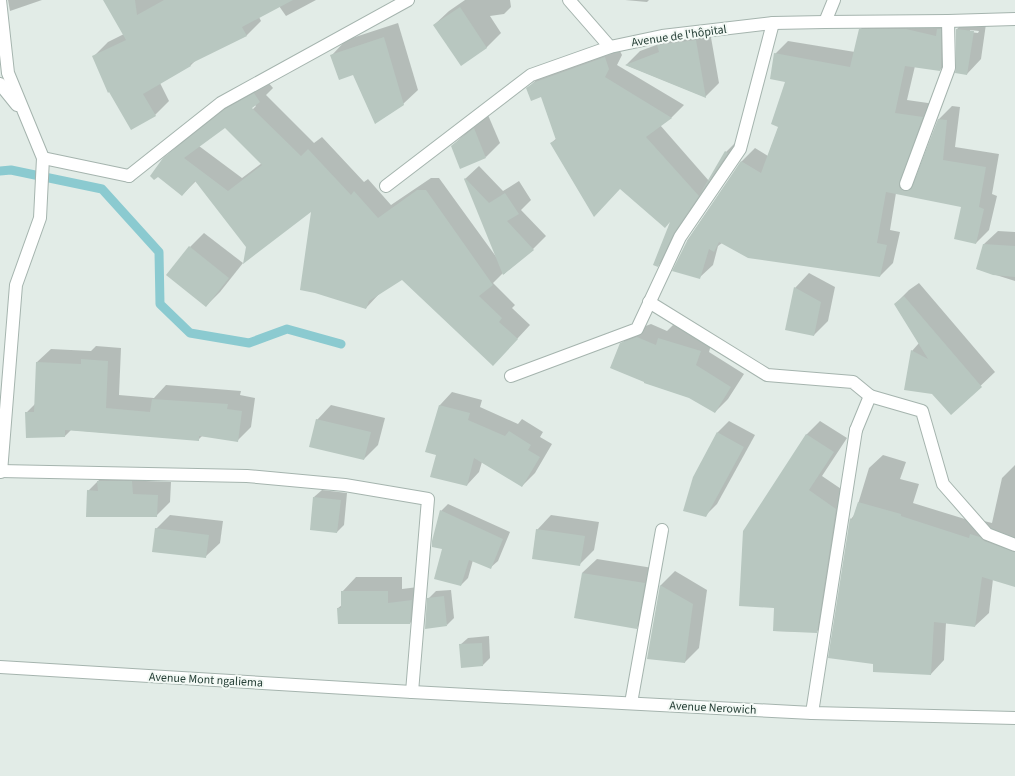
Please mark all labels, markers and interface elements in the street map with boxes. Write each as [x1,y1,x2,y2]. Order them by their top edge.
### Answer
street label: Avenue de l'hôpital [630,21,728,51]
street label: Avenue Mont ngaliema [149,669,263,691]
street label: Avenue Nerowich [669,697,757,719]

